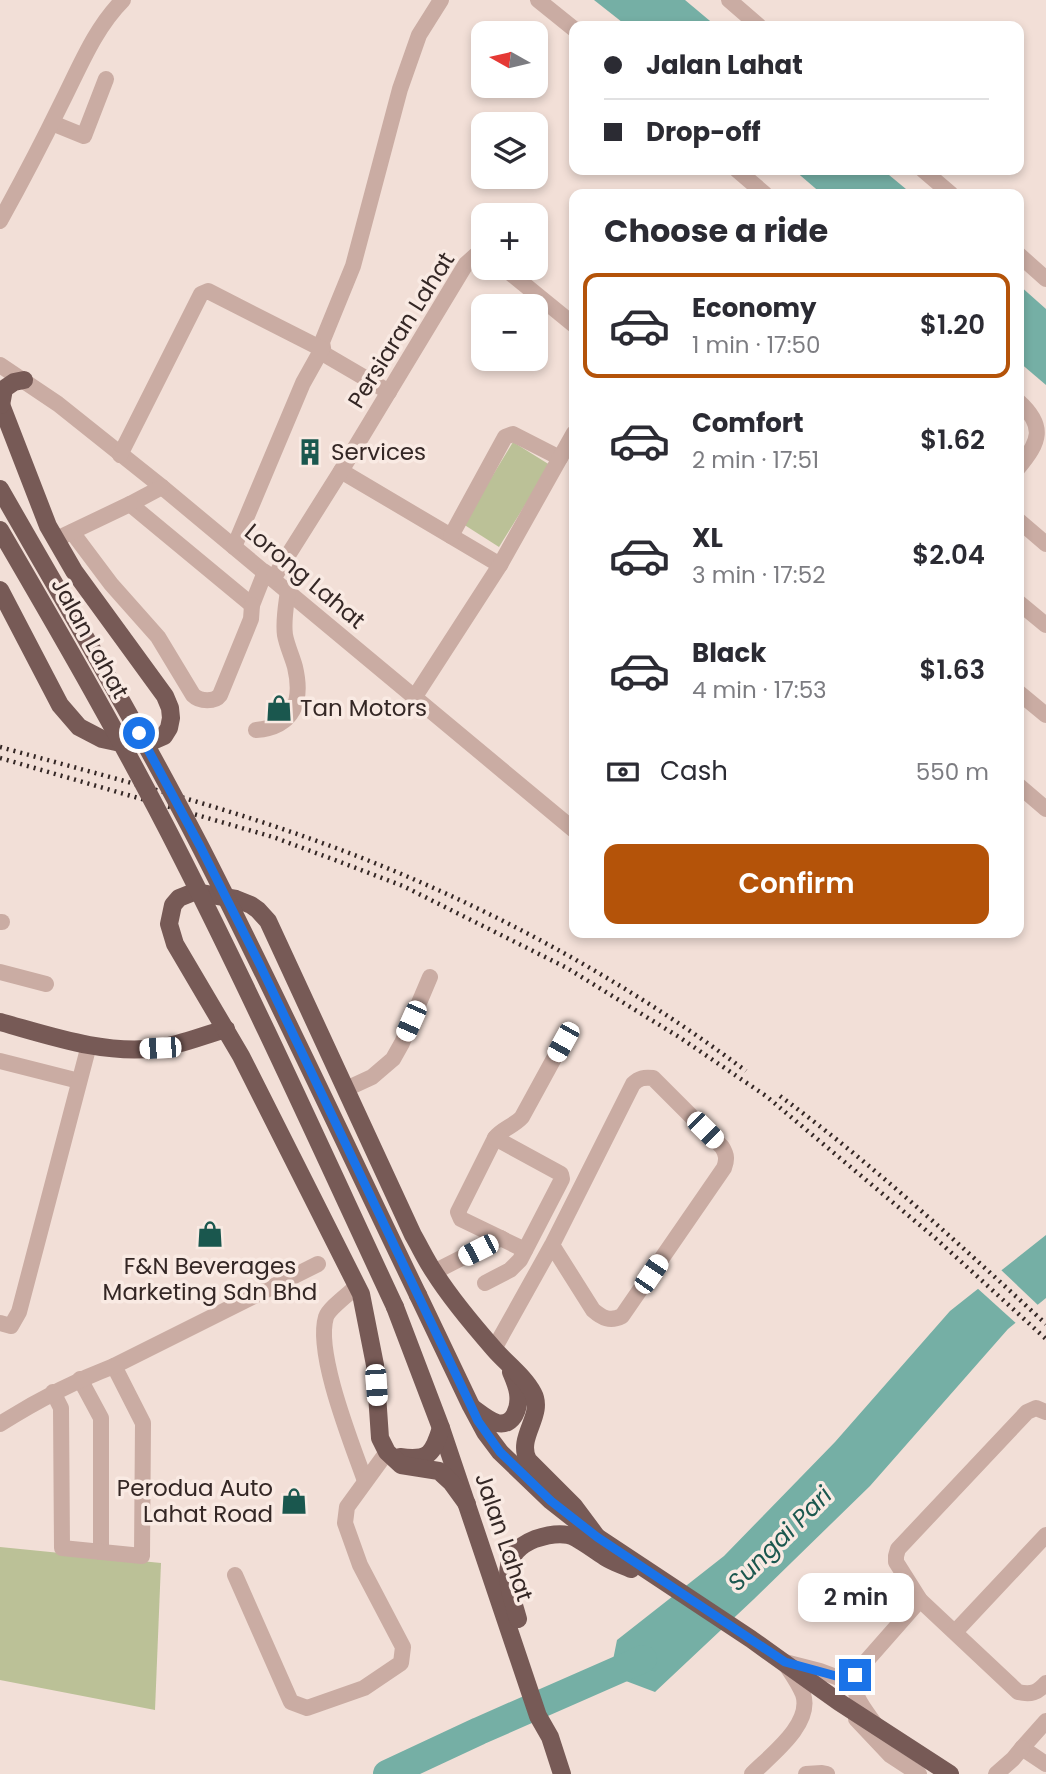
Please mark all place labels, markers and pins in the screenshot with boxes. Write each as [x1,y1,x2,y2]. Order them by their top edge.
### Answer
place label: Services [331,436,426,468]
building icon: Services [295,437,325,467]
place label: Tan Motors [300,692,427,724]
shop icon: Tan Motors [264,693,294,723]
shop icon: F&N Beverages Marketing Sdn Bhd [195,1219,225,1249]
place label: F&N Beverages Marketing Sdn Bhd [103,1250,317,1308]
place label: Perodua Auto Lahat Road [117,1472,273,1530]
shop icon: Perodua Auto Lahat Road [279,1486,309,1516]

